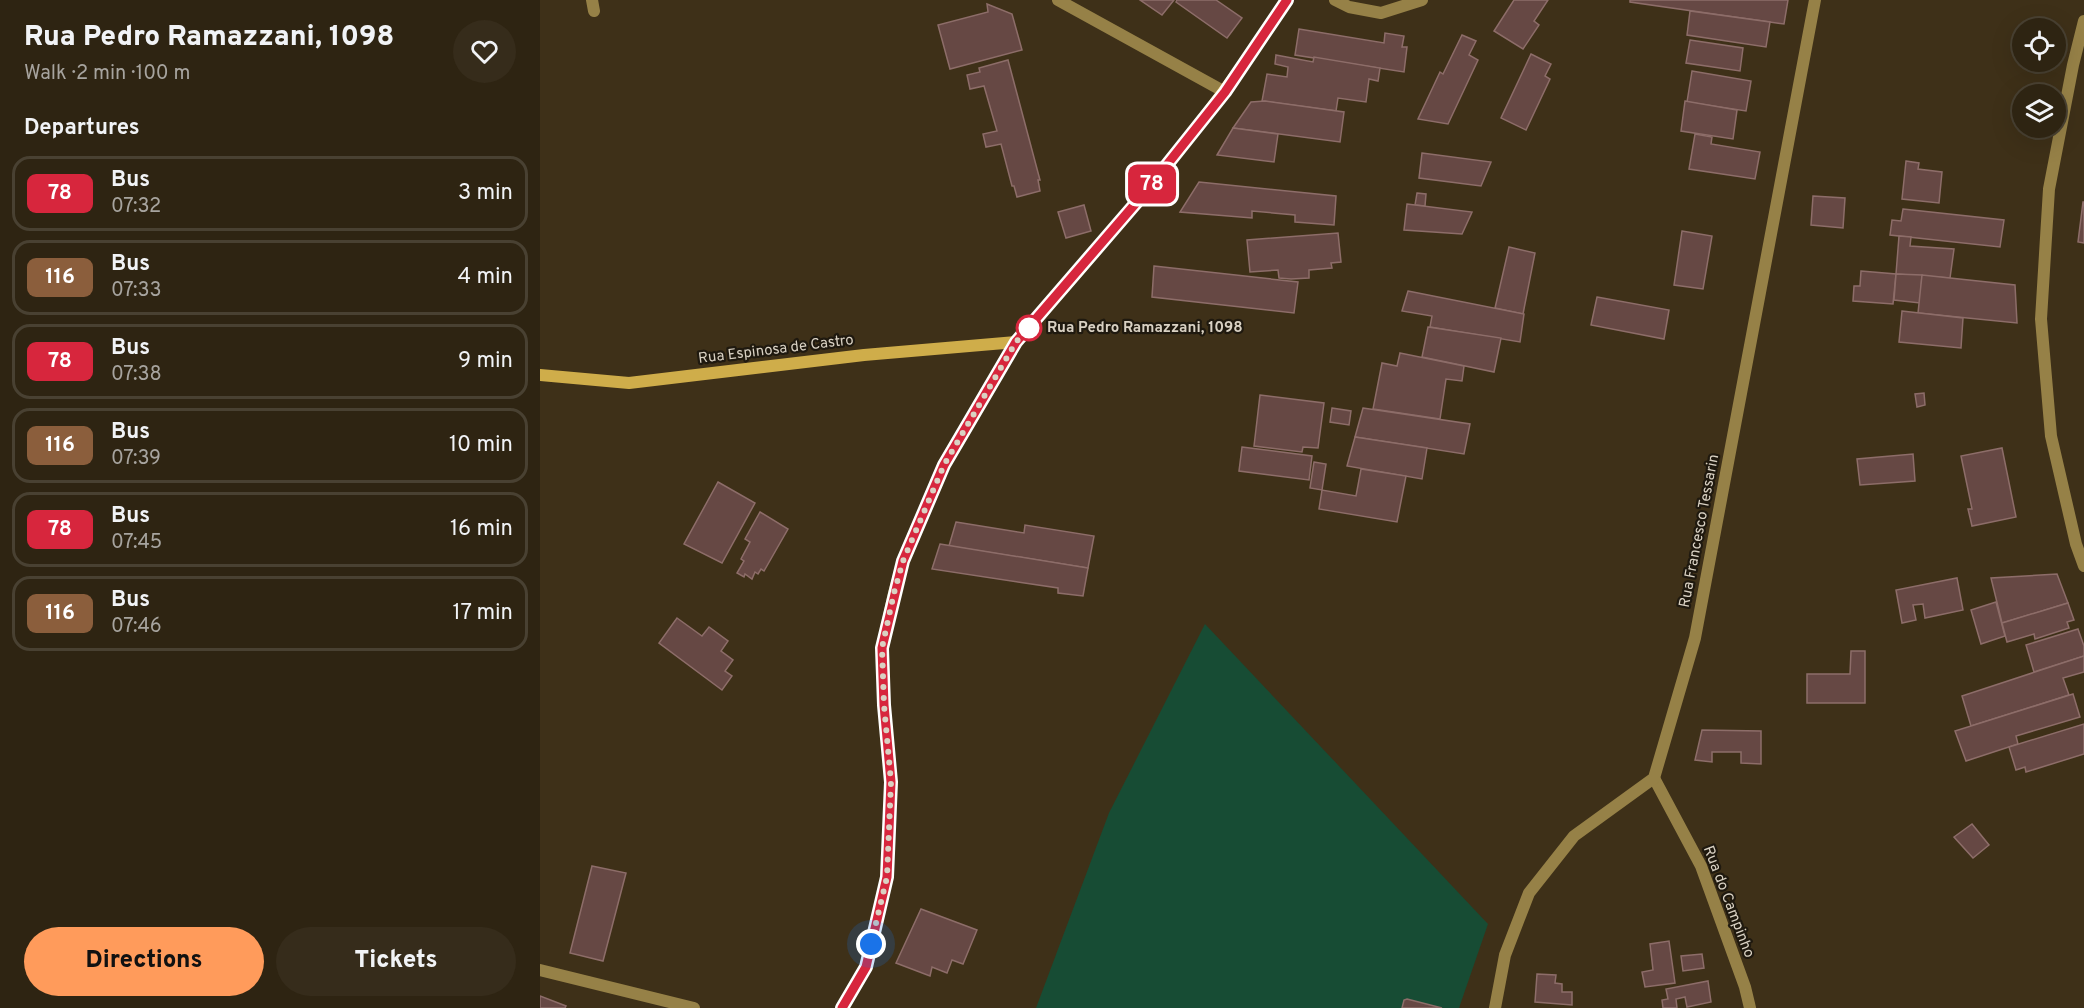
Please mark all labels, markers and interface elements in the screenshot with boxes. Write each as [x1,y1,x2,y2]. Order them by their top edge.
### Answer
map controls [2012,18,2066,138]
button: locate [2012,18,2066,72]
text: Rua Pedro Ramazzani, 1098 [24,20,394,56]
button: heart [453,20,516,83]
text: Walk · 2 min · 100 m [24,61,190,87]
button: layers [2012,84,2066,138]
text: Departures [24,115,140,142]
line badge: 78 [1125,164,1179,204]
text: Bus [111,167,150,194]
text: 78 [1140,171,1164,198]
text: 78 [48,180,72,207]
text: 3 min [458,180,513,207]
text: 07:32 [111,194,161,220]
text: Bus [111,251,150,278]
text: 116 [45,264,75,291]
text: 4 min [458,264,513,291]
text: 07:33 [111,278,161,304]
marker: Rua Pedro Ramazzani, 1098 [1016,315,1042,341]
place label: Rua Pedro Ramazzani, 1098 [1047,319,1243,338]
street label: Rua Espinosa de Castro [697,331,855,369]
text: Bus [111,335,150,362]
text: 78 [48,348,72,375]
text: 9 min [458,348,513,375]
text: 07:38 [111,362,162,388]
text: Bus [111,419,150,446]
text: 116 [45,432,75,459]
text: 10 min [449,432,513,459]
text: 07:39 [111,446,161,472]
street label: Rua Francesco Tessarin [1676,453,1724,609]
text: Bus [111,503,150,530]
text: 78 [48,516,72,543]
text: 16 min [450,516,513,543]
text: 07:45 [111,530,162,556]
text: Bus [111,587,150,614]
text: 116 [45,600,75,627]
text: 17 min [453,600,513,627]
text: 07:46 [111,614,162,640]
street label: Rua do Campinho [1698,843,1758,961]
button: Directions [24,927,264,996]
button: Tickets [276,927,516,996]
your location [856,929,886,959]

